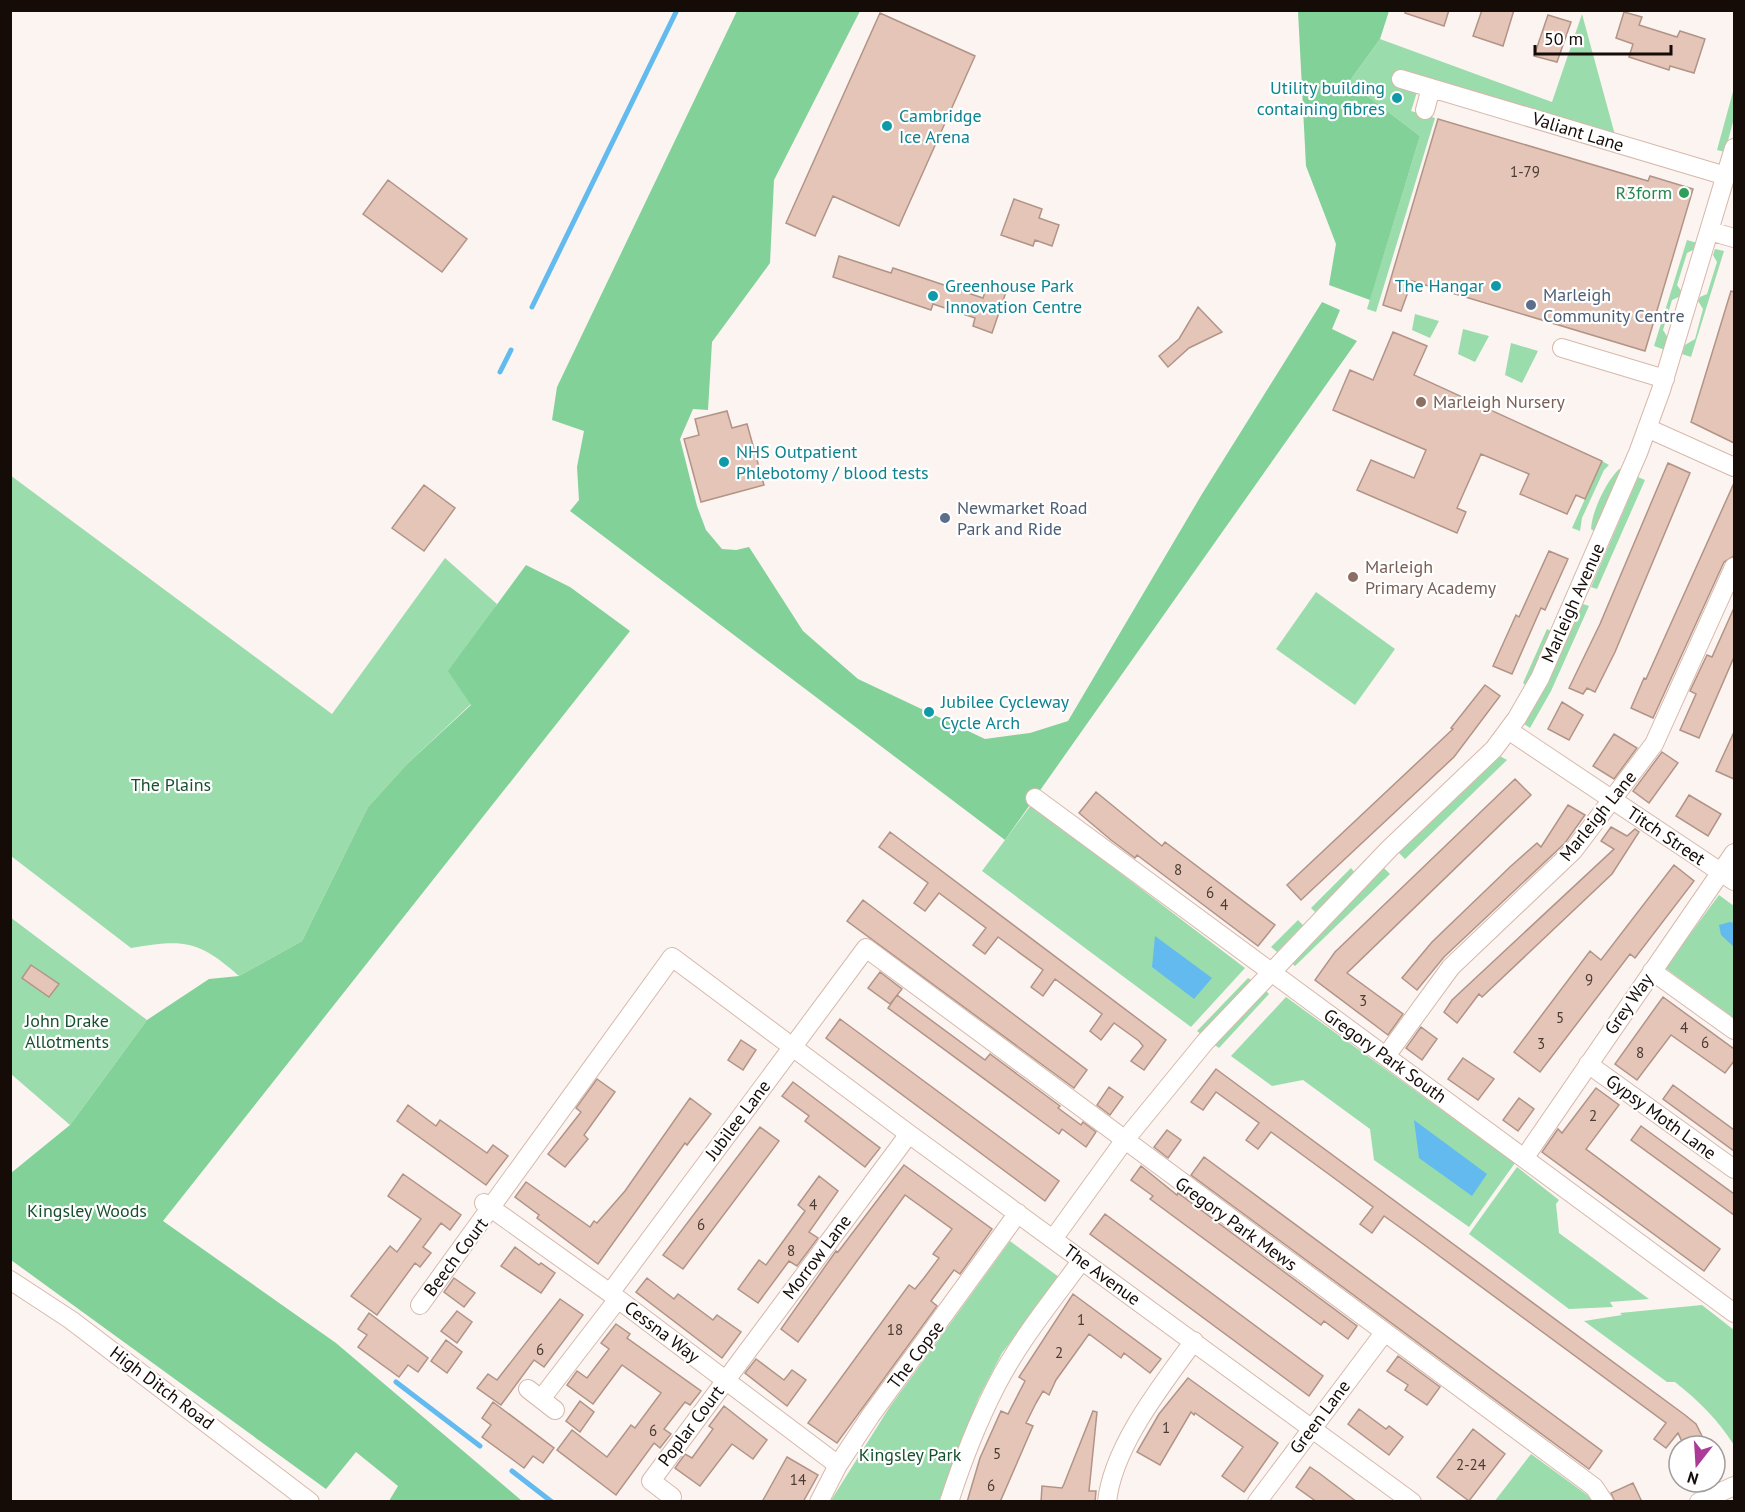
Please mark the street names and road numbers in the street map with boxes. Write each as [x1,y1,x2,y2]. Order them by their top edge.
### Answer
street label: Valiant Lane [1528,106,1627,156]
street label: Marleigh Avenue [1536,539,1609,666]
street label: Marleigh Lane [1554,766,1641,866]
street label: Titch Street [1623,801,1710,870]
street label: Grey Way [1599,968,1658,1039]
street label: Gregory Park South [1319,1003,1451,1108]
street label: Gypsy Moth Lane [1602,1069,1721,1164]
street label: Jubilee Lane [699,1075,775,1165]
street label: Gregory Park Mews [1171,1172,1302,1276]
street label: Morrow Lane [777,1210,856,1304]
street label: Beech Court [418,1213,493,1301]
street label: The Avenue [1059,1239,1145,1310]
street label: Cessna Way [620,1296,705,1368]
street label: The Copse [882,1316,949,1393]
street label: High Ditch Road [106,1341,219,1434]
street label: Green Lane [1284,1375,1355,1458]
street label: Poplar Court [653,1381,729,1471]

